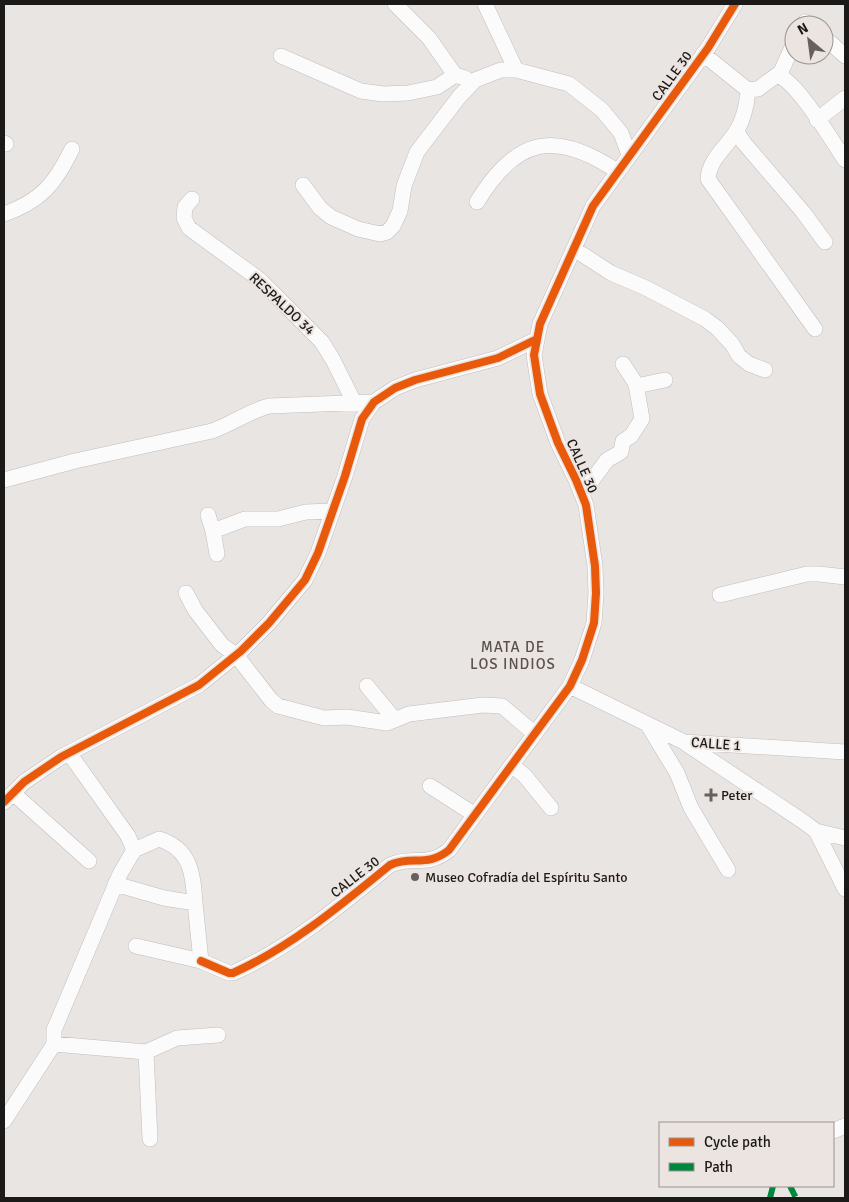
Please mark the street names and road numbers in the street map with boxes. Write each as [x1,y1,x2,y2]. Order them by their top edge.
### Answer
street label: CALLE 30 [648,48,696,104]
street label: RESPALDO 34 [246,269,319,339]
street label: CALLE 30 [563,436,601,496]
street label: CALLE 1 [691,734,741,754]
street label: CALLE 30 [327,853,383,901]

